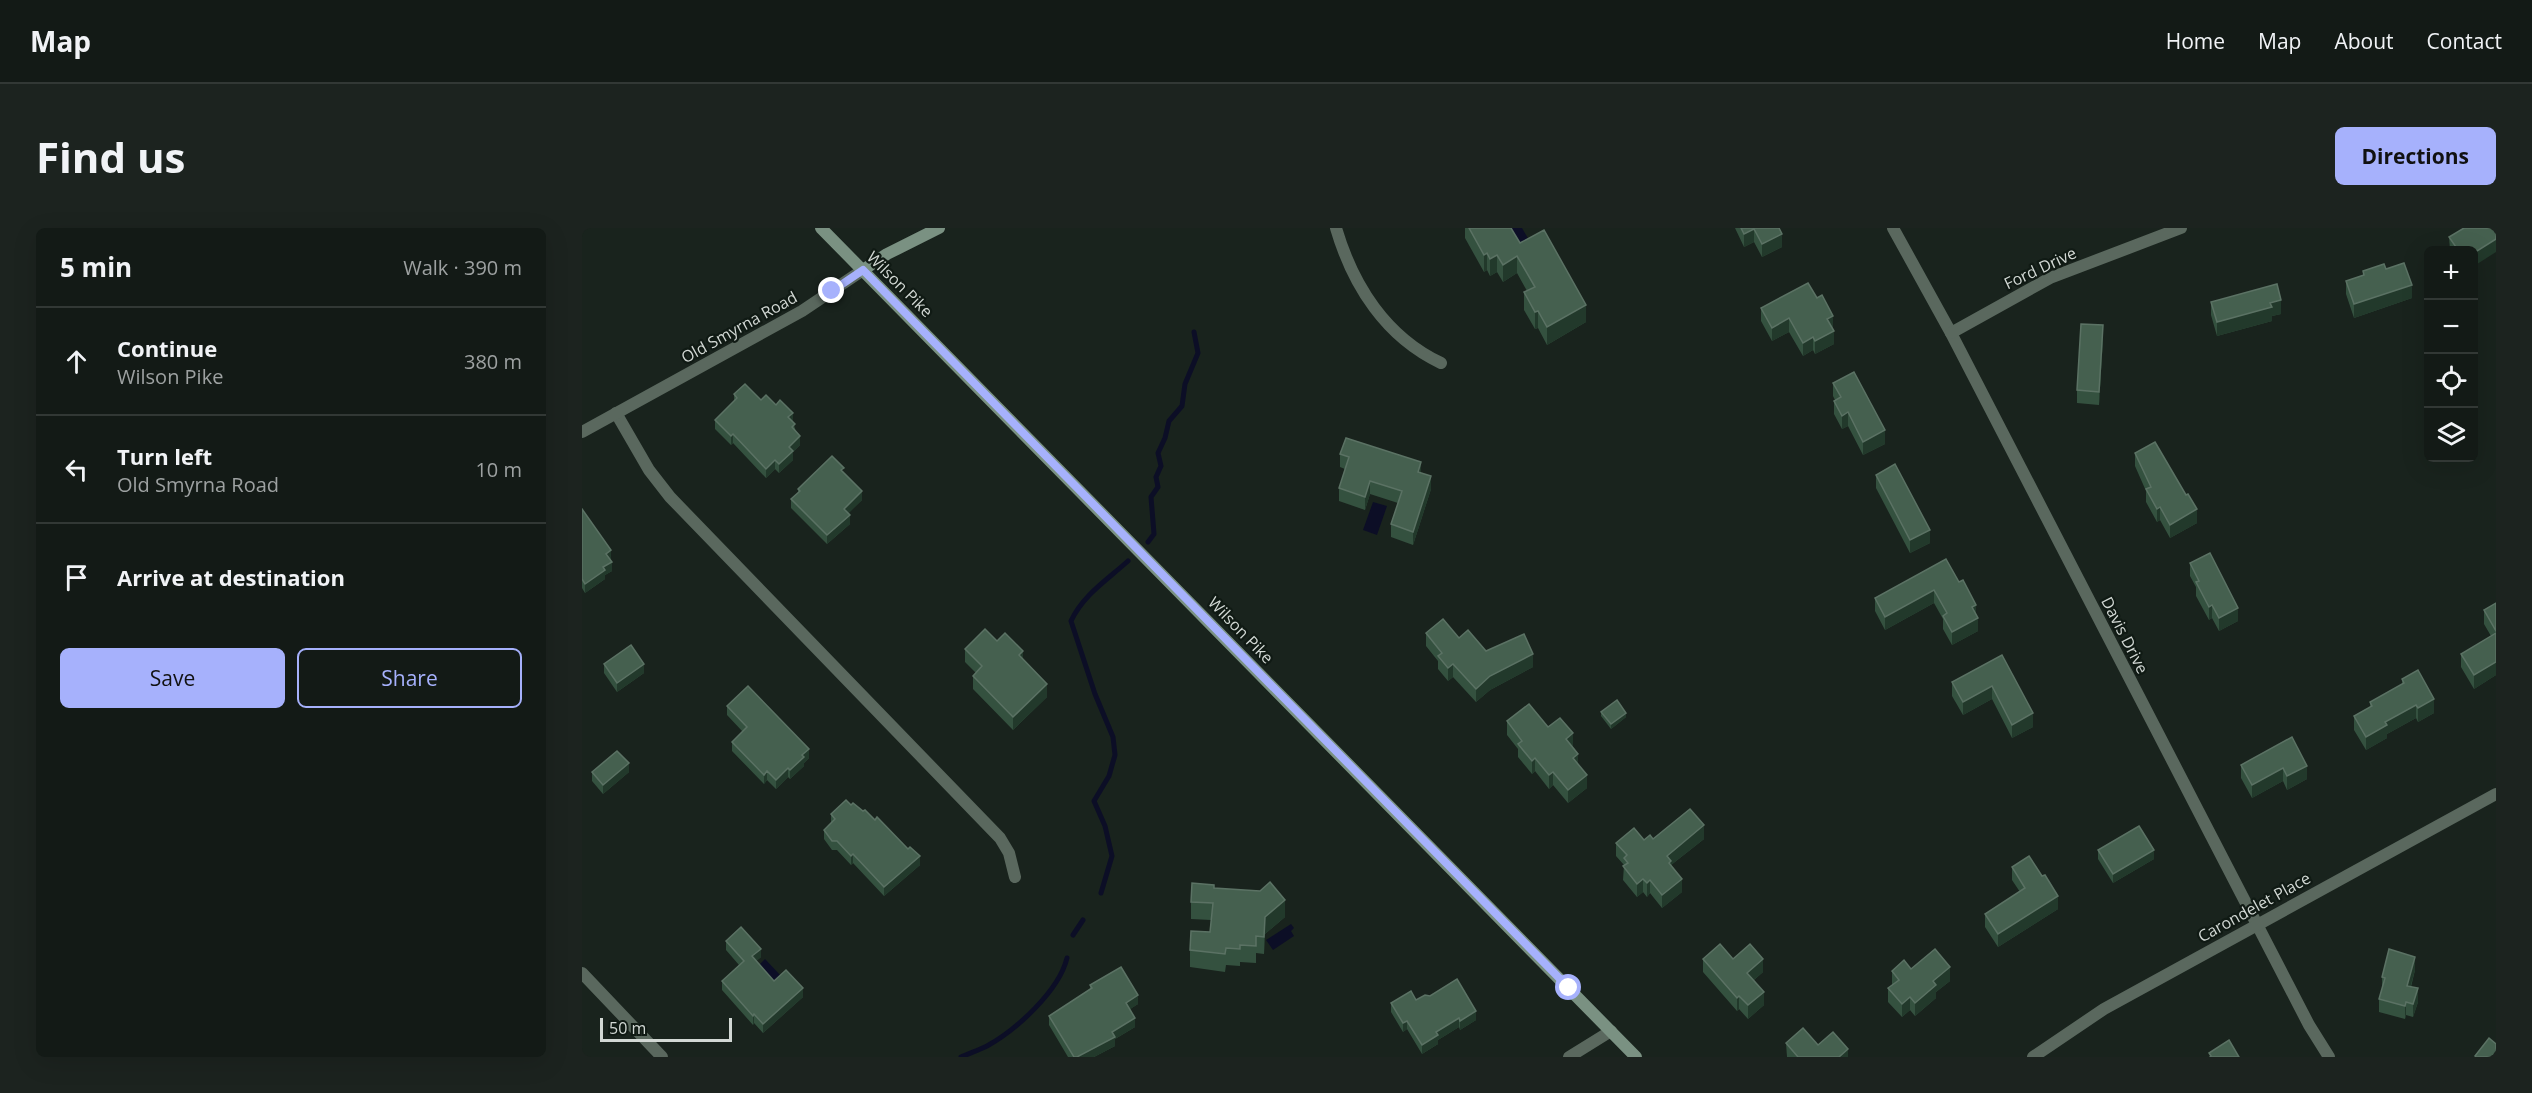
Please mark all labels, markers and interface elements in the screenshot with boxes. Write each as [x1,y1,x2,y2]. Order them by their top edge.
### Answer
text: Map [30,22,91,60]
text: Home [2166,27,2225,55]
text: Map [2258,27,2301,55]
text: About [2334,27,2394,55]
text: Contact [2427,27,2502,55]
button: Directions [2335,127,2496,185]
text: Find us [36,128,185,185]
street label: Ford Drive [2000,242,2080,294]
street label: Wilson Pike [862,246,938,322]
map controls [2424,246,2478,462]
button: + [2424,246,2478,300]
text: 5 min [60,249,132,285]
text: Walk · 390 m [403,254,522,281]
route end [818,277,844,303]
street label: Old Smyrna Road [677,286,801,368]
button: − [2424,300,2478,354]
text: Continue [117,333,217,363]
icon: ahead [60,345,93,378]
text: 380 m [464,348,522,375]
button: locate [2424,354,2478,408]
text: Wilson Pike [117,363,223,390]
button: layers [2424,408,2478,462]
text: Turn left [117,441,212,471]
icon: left [60,453,93,486]
text: 10 m [475,456,522,483]
text: Old Smyrna Road [117,471,279,498]
icon: arrive [60,561,93,594]
text: Arrive at destination [117,562,345,592]
street label: Wilson Pike [1204,592,1278,668]
street label: Davis Drive [2096,593,2154,677]
button: Save [60,648,285,708]
button: Share [297,648,522,708]
street label: Carondelet Place [2194,867,2314,947]
route start [1555,974,1581,1000]
scale bar [600,1015,732,1042]
text: 50 m [609,1017,646,1039]

